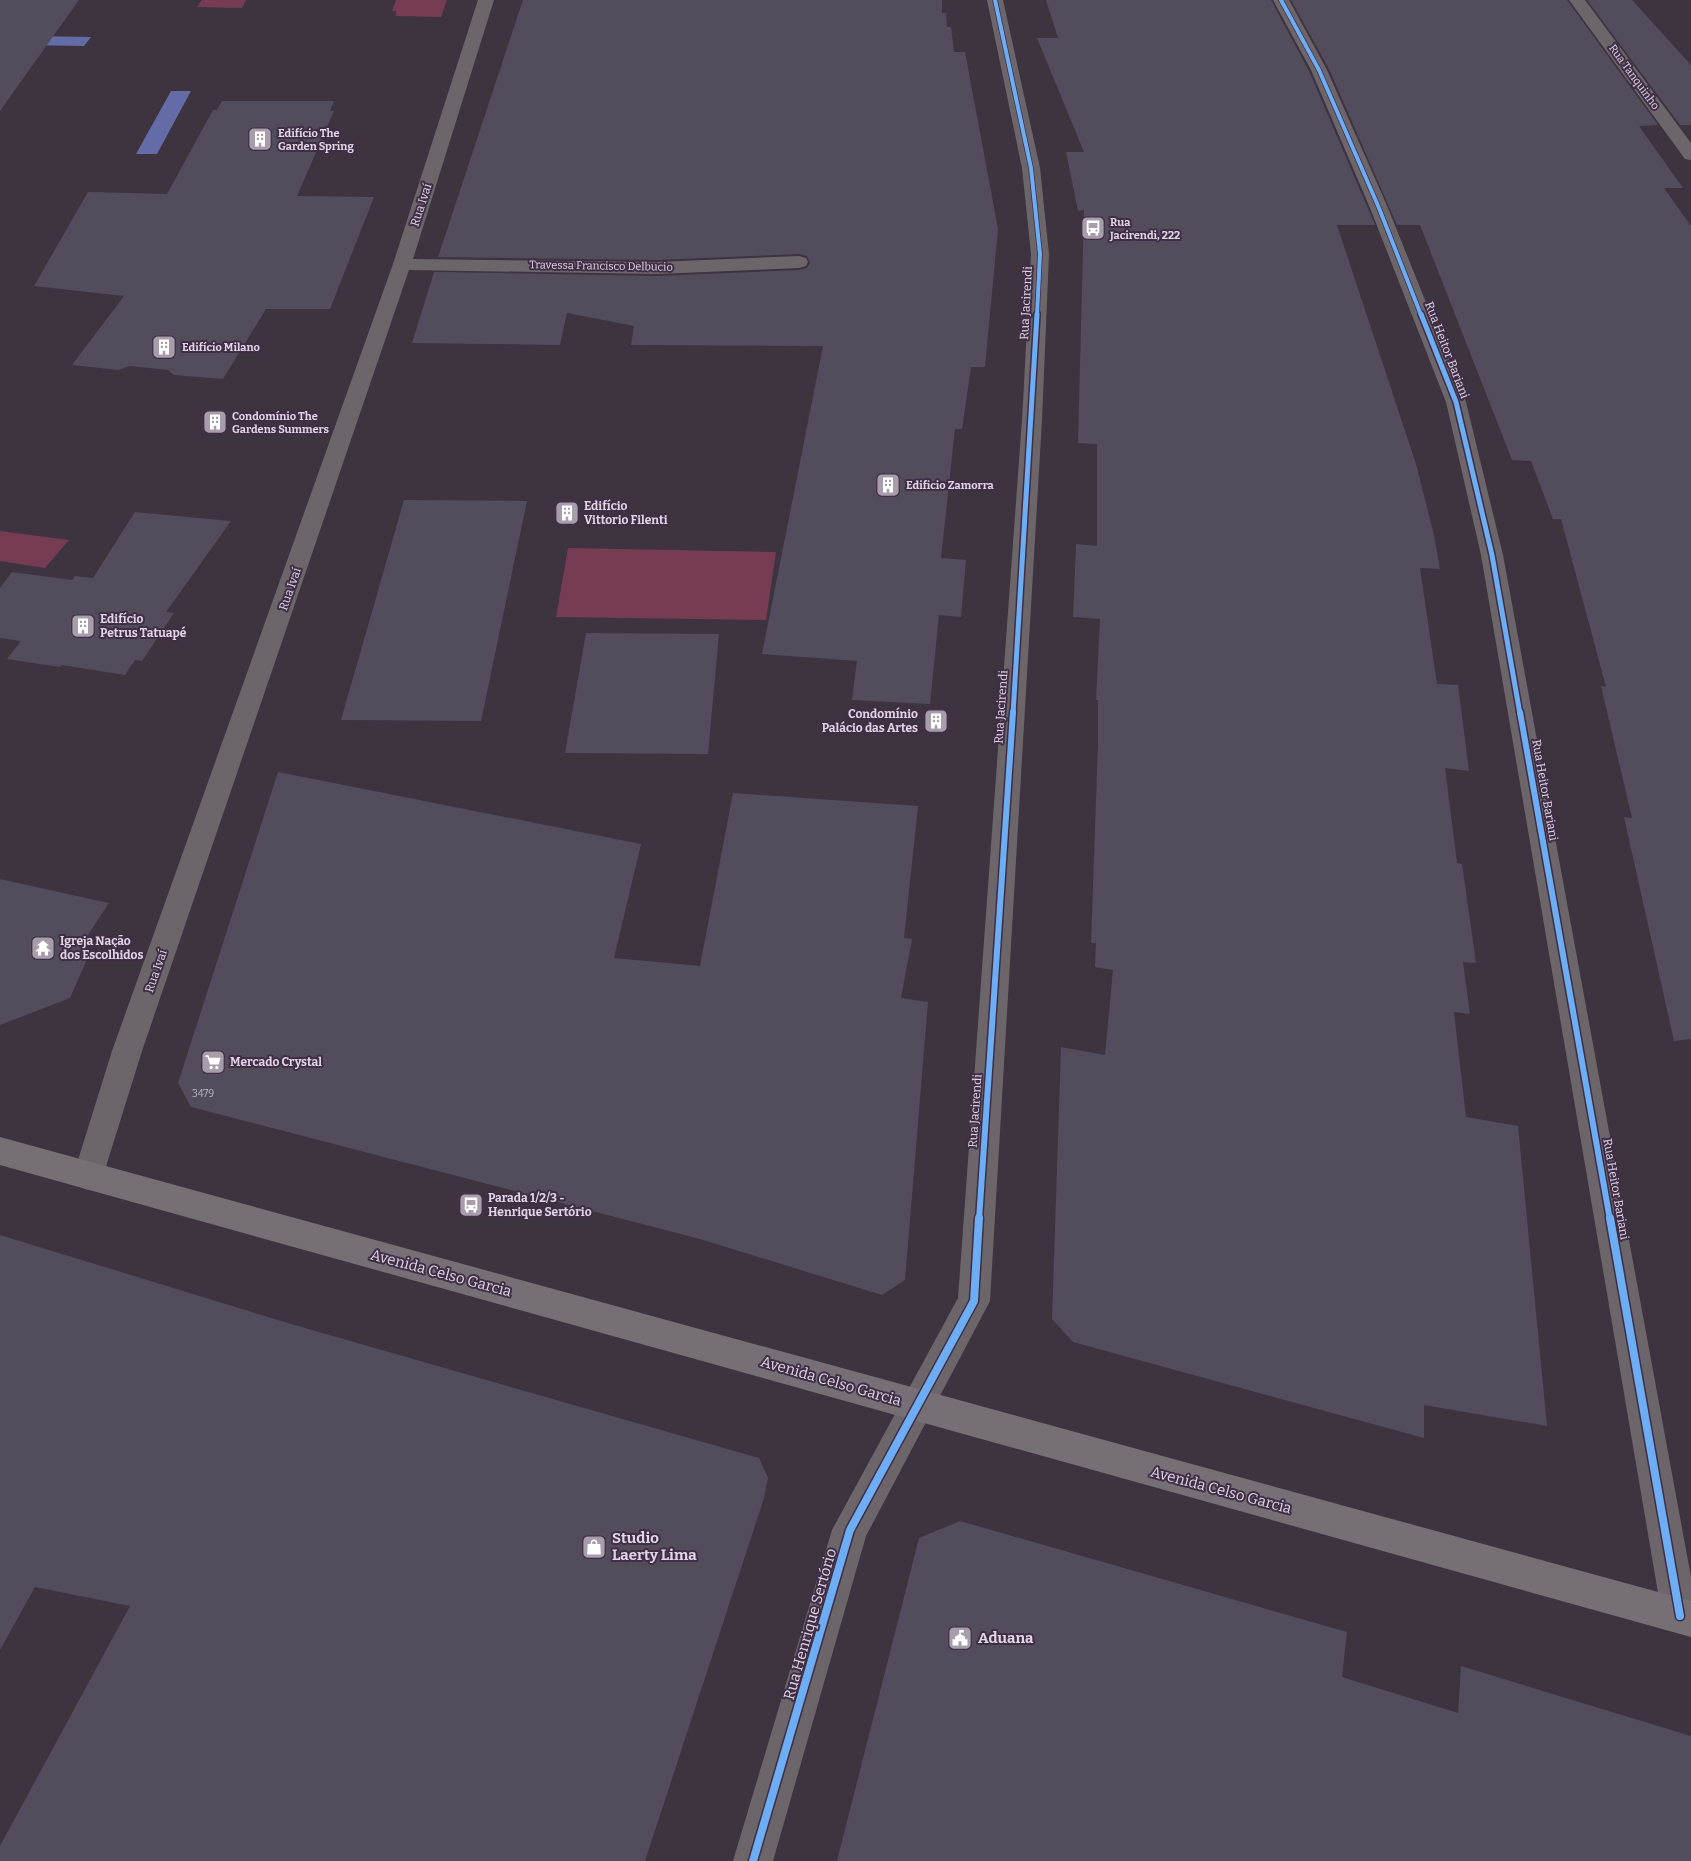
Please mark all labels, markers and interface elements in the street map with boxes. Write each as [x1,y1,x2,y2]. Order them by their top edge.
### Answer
street label: Rua Tanquinho [1606,42,1662,112]
building icon: Edifício The Garden Spring [247,126,273,152]
place label: Edifício The Garden Spring [278,127,354,153]
street label: Rua Ivaí [407,181,435,228]
bus stop icon: Rua Jacirendi, 222 [1080,215,1106,241]
place label: Rua Jacirendi, 222 [1109,216,1180,242]
street label: Travessa Francisco Delbucio [529,258,673,274]
street label: Rua Jacirendi [1017,265,1035,340]
street label: Rua Heitor Bariani [1422,300,1472,401]
building icon: Edifício Milano [151,334,177,360]
place label: Edifício Milano [182,341,260,354]
building icon: Condomínio The Gardens Summers [202,409,228,435]
place label: Condomínio The Gardens Summers [232,410,330,436]
building icon: Edificio Zamorra [875,472,901,498]
place label: Edificio Zamorra [906,479,995,492]
place label: Edifício Vittorio Filenti [584,499,668,527]
building icon: Edifício Vittorio Filenti [554,500,580,526]
street label: Rua Ivaí [276,565,304,612]
place label: Edifício Petrus Tatuapé [100,612,187,640]
building icon: Edifício Petrus Tatuapé [70,613,96,639]
street label: Rua Jacirendi [991,669,1011,744]
place label: Condomínio Palácio das Artes [822,707,918,735]
building icon: Condomínio Palácio das Artes [923,708,949,734]
street label: Rua Heitor Bariani [1529,738,1561,842]
place label: Igreja Nação dos Escolhidos [60,934,143,962]
temple icon: Igreja Nação dos Escolhidos [30,935,56,961]
street label: Rua Ivaí [142,947,170,994]
supermarket icon: Mercado Crystal [200,1049,226,1075]
place label: Mercado Crystal [230,1055,322,1069]
street label: Rua Jacirendi [965,1073,985,1148]
house number: 3479 [192,1088,214,1100]
street label: Rua Heitor Bariani [1600,1137,1632,1241]
place label: Parada 1/2/3 - Henrique Sertório [488,1191,592,1219]
bus stop icon: Parada 1/2/3 - Henrique Sertório [458,1192,484,1218]
street label: Avenida Celso Garcia [368,1245,514,1301]
street label: Avenida Celso Garcia [759,1352,903,1410]
street label: Avenida Celso Garcia [1148,1462,1294,1518]
place label: Studio Laerty Lima [612,1529,697,1564]
shop icon: Studio Laerty Lima [581,1534,607,1560]
street label: Rua Henrique Sertório [780,1546,840,1702]
public building icon: Aduana [947,1625,973,1651]
place label: Aduana [978,1629,1034,1647]

